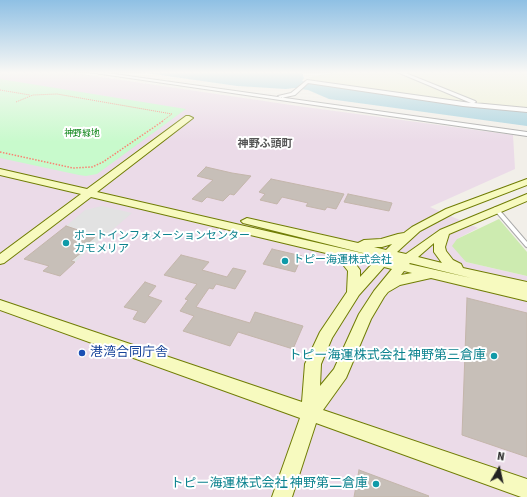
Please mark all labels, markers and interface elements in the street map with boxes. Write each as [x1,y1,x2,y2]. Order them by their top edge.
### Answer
park label: 神野緑地 [64,129,100,139]
district label: 神野ふ頭町 [238,138,292,152]
place label: ポートインフォメーションセンター カモメリア [74,230,250,256]
marker: ポートインフォメーションセンター カモメリア [61,238,71,248]
place label: トピー海運株式会社 [293,254,392,268]
marker: トピー海運株式会社 [280,256,290,266]
place label: 港湾合同庁舎 [90,345,168,361]
marker: 港湾合同庁舎 [77,348,87,358]
place label: トピー海運株式会社 神野第三倉庫 [288,348,486,364]
marker: トピー海運株式会社 神野第三倉庫 [489,351,499,361]
north arrow [479,449,519,489]
text: N [496,449,506,465]
place label: トピー海運株式会社 神野第二倉庫 [170,476,368,492]
marker: トピー海運株式会社 神野第二倉庫 [371,479,381,489]

